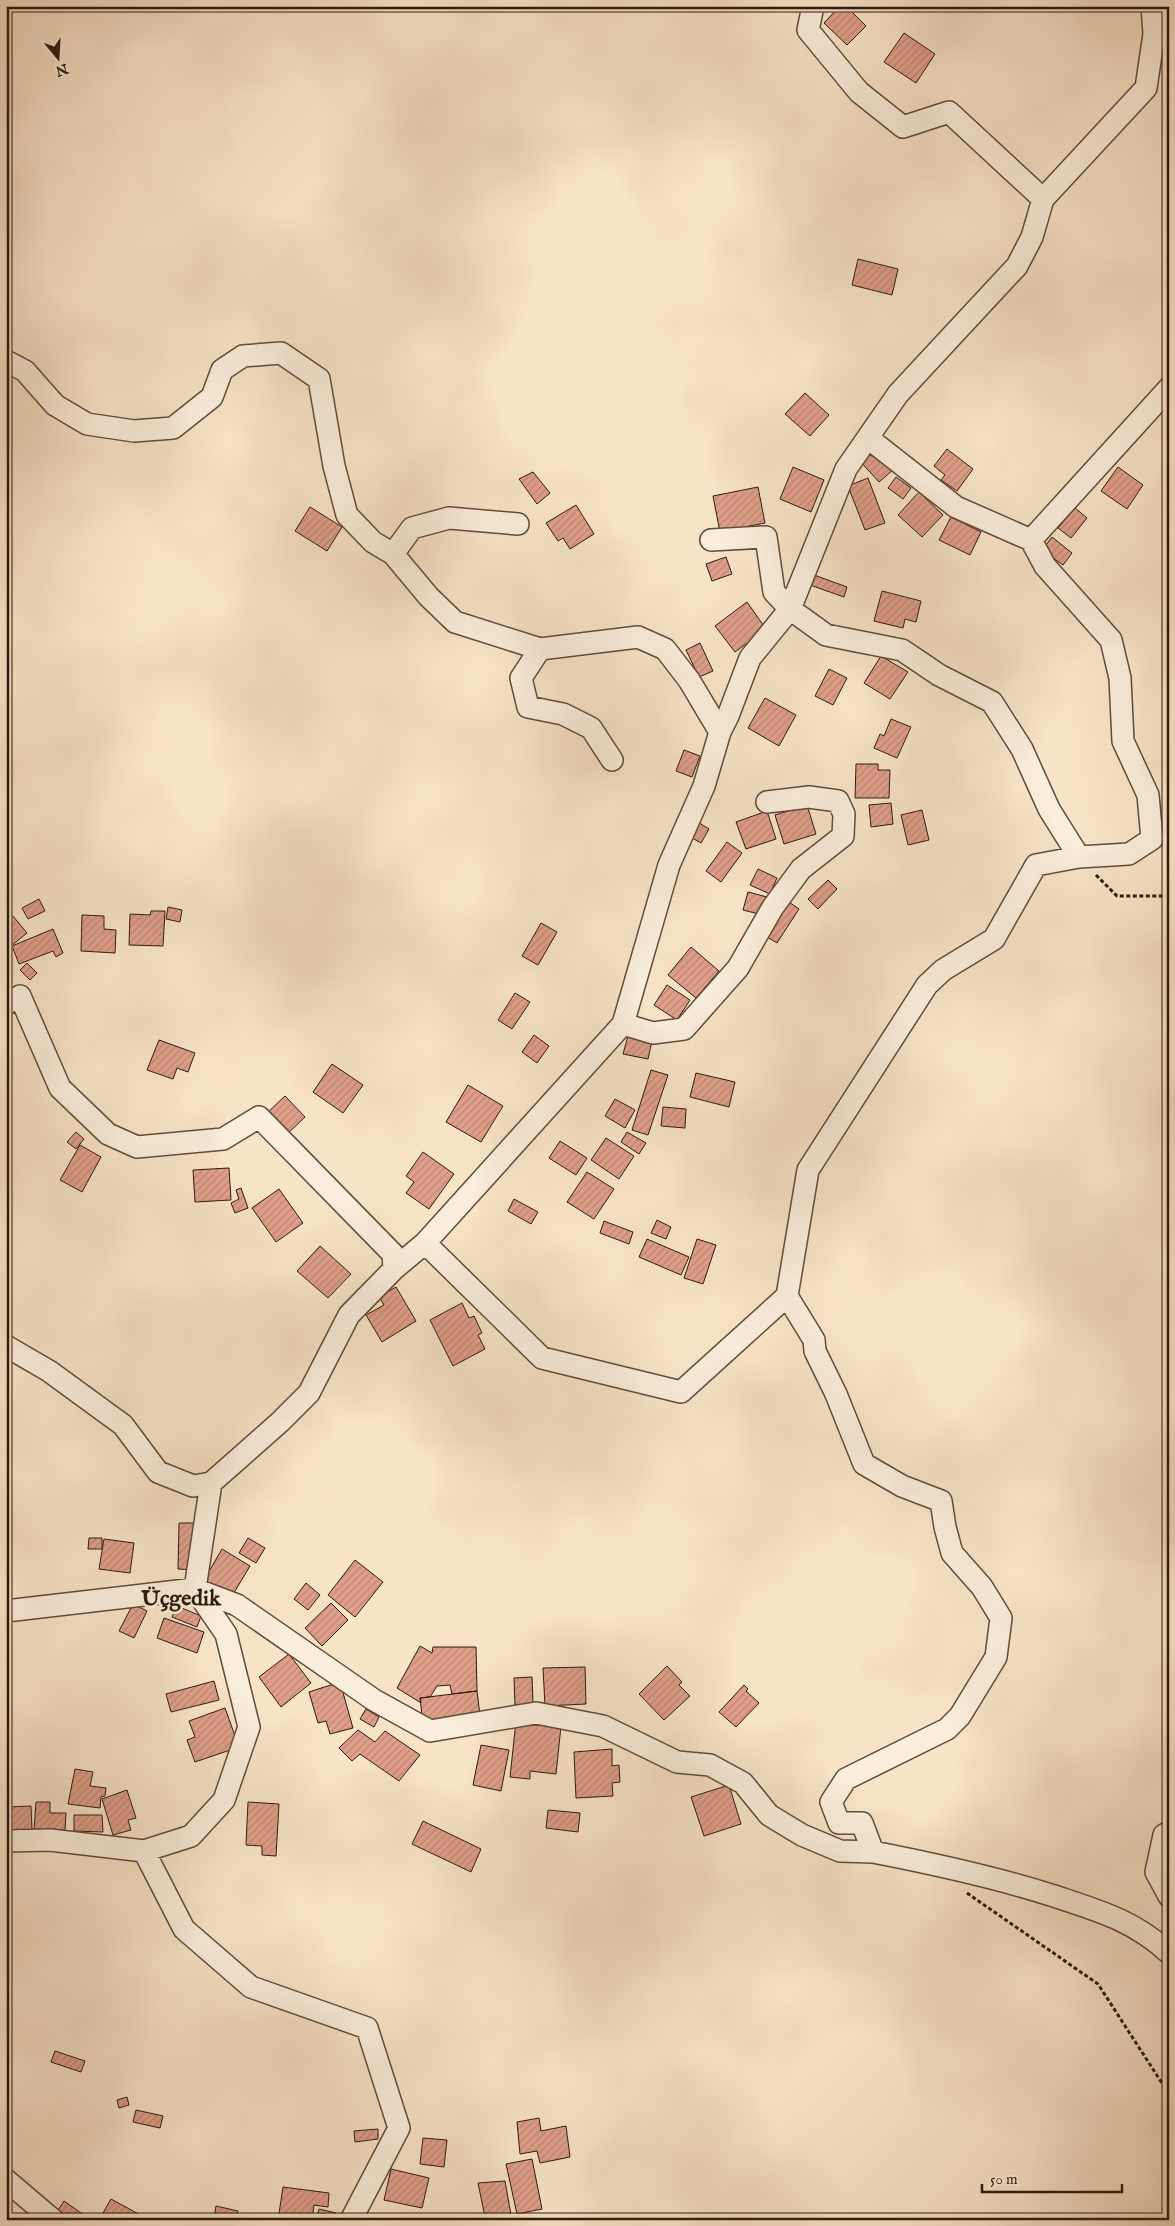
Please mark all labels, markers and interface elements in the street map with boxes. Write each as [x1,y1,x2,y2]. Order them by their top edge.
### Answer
north arrow [32,32,82,82]
text: N [53,59,71,80]
district label: Üçgedik [140,1585,222,1613]
scale bar [982,2161,1122,2193]
text: 50 m [990,2170,1018,2189]

